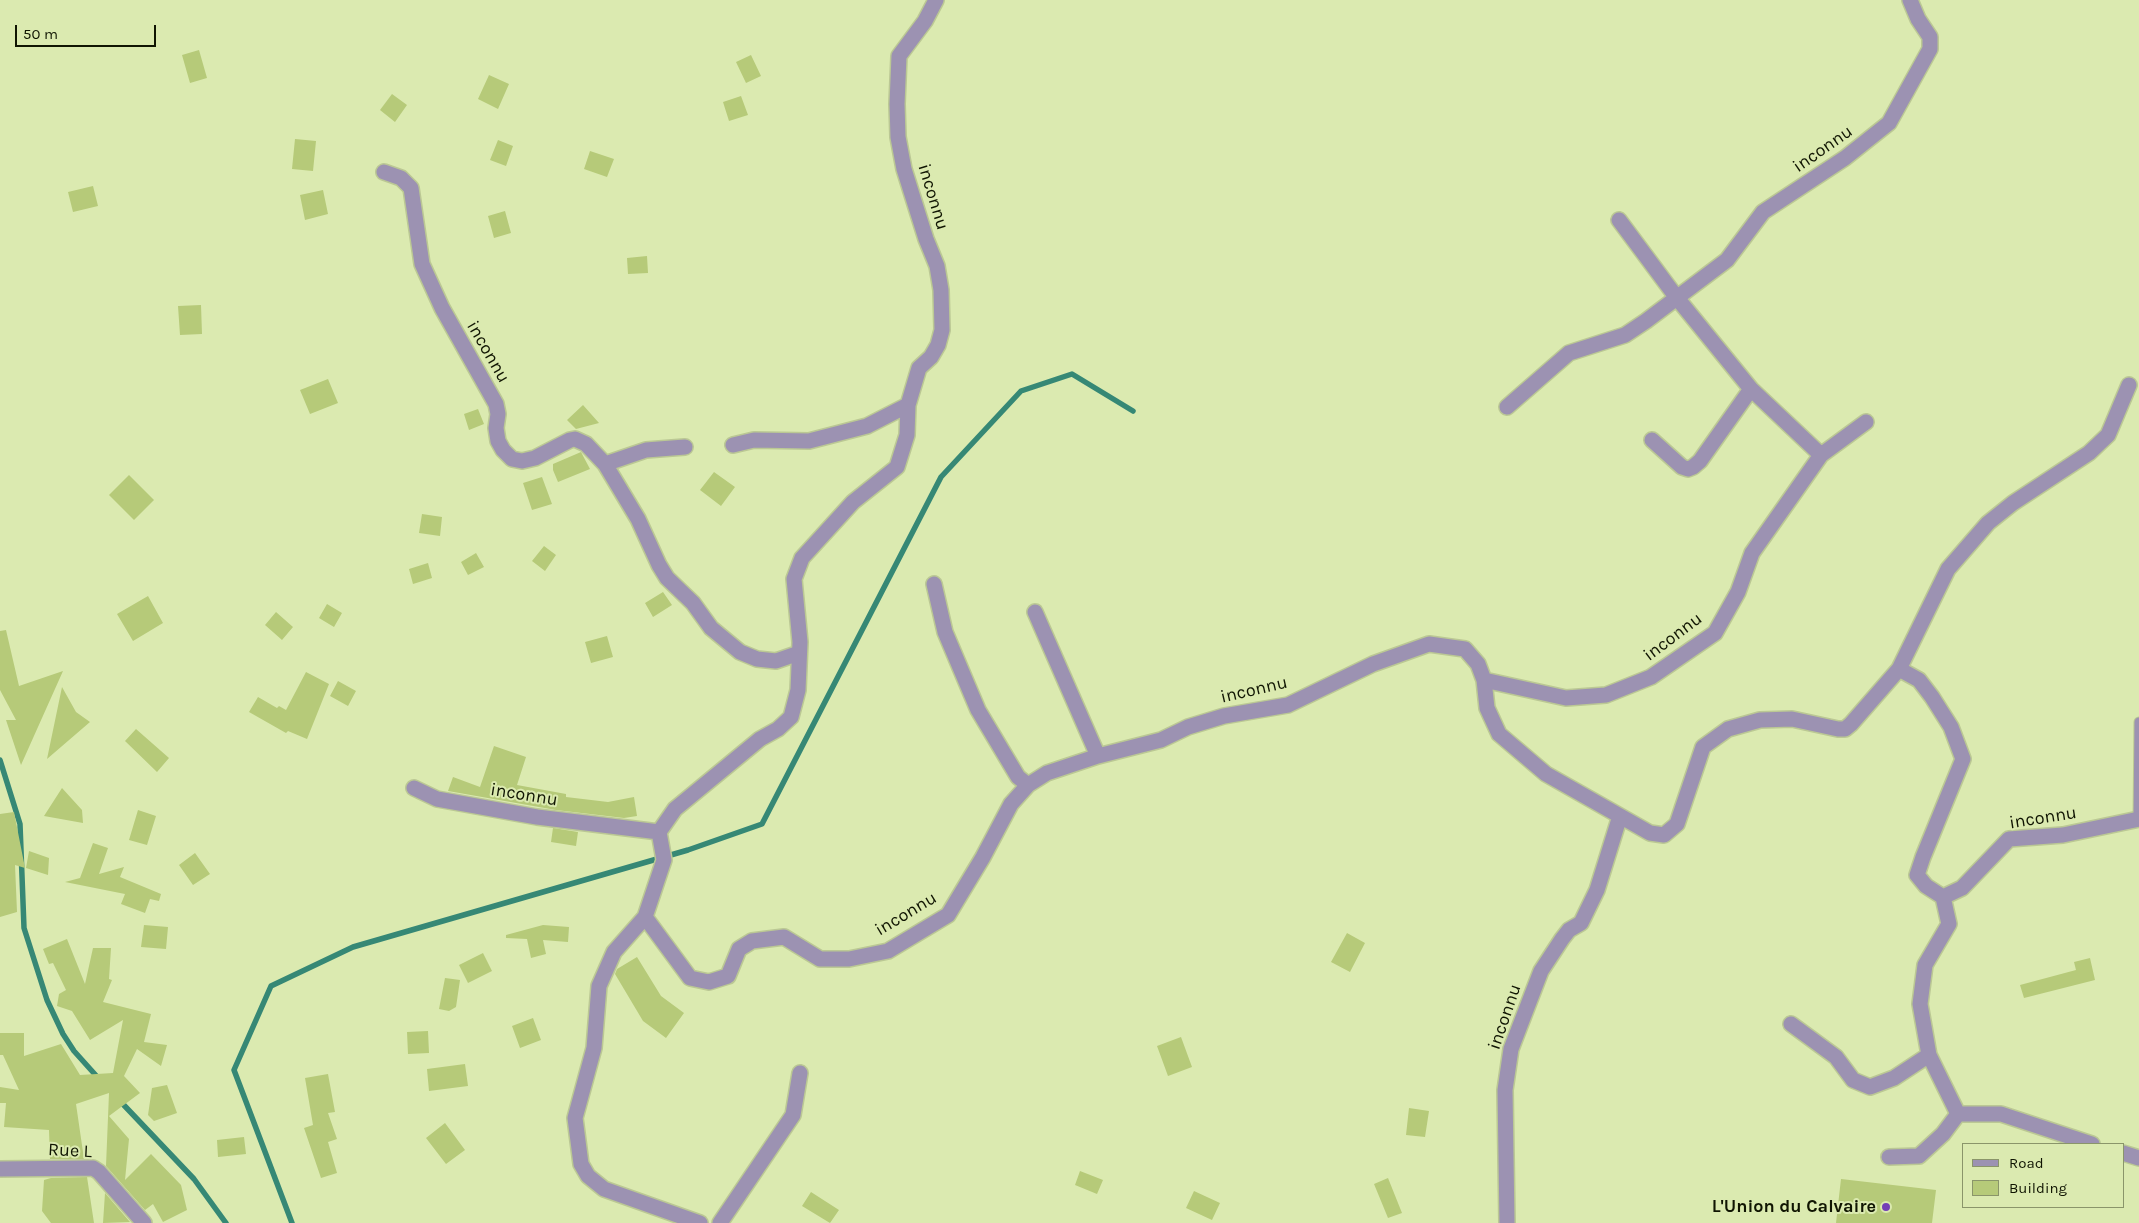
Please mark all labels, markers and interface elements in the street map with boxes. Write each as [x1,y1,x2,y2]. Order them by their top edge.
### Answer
scale bar [18,15,159,47]
text: 50 m [23,25,58,43]
street label: inconnu [1789,121,1857,177]
street label: inconnu [913,161,953,233]
street label: inconnu [462,317,514,387]
street label: inconnu [1639,608,1707,666]
street label: inconnu [1218,672,1290,708]
street label: inconnu [489,779,559,811]
street label: inconnu [2008,802,2078,834]
street label: inconnu [871,887,941,941]
street label: inconnu [1484,981,1526,1053]
street label: Rue L [48,1139,92,1163]
legend [1962,1143,2124,1208]
text: Road [2009,1154,2044,1172]
text: Building [2009,1179,2067,1197]
place label: L'Union du Calvaire [1712,1196,1876,1218]
marker: L'Union du Calvaire [1880,1201,1892,1213]

